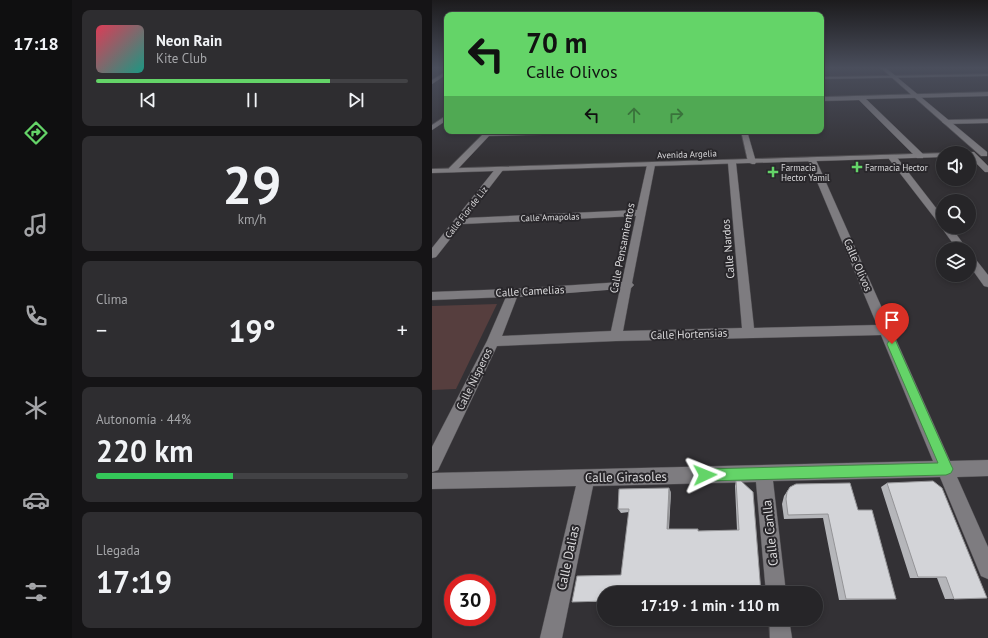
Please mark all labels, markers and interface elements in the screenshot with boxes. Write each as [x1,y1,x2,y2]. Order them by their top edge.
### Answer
text: 70 m [526,24,587,61]
icon: left [460,28,512,80]
text: Neon Rain [156,31,222,50]
text: 17:18 [13,32,59,55]
text: Kite Club [156,50,207,67]
text: Calle Olivos [526,60,617,83]
icon: previous [137,89,159,111]
icon: pause [241,89,263,111]
icon: next [345,89,367,111]
icon: left [581,104,603,126]
icon: ahead [623,104,645,126]
icon: right [665,104,687,126]
icon: directions [22,119,50,147]
map controls [936,146,976,282]
button: sound [936,146,976,186]
street label: Avenida Argelia [657,147,717,161]
text: 29 [223,151,281,218]
place label: Farmacia Hector Yamil [781,162,830,183]
marker: Farmacia Hector [852,162,862,172]
place label: Farmacia Hector [865,162,928,173]
marker: Farmacia Hector Yamil [768,167,778,177]
street label: Calle Flor de Liz [443,184,489,240]
button: search [936,194,976,234]
street label: Calle Pensamientos [606,201,638,294]
street label: Calle Amapolas [520,210,580,224]
icon: music [22,211,50,239]
text: km/h [238,211,266,228]
street label: Calle Nardos [718,218,738,279]
street label: Calle Olivos [841,237,876,294]
button: layers [936,242,976,282]
street label: Calle Camelias [495,282,565,300]
text: Clima [96,291,128,308]
icon: phone [22,302,50,330]
pin [875,303,909,344]
icon: arrive [881,309,903,331]
text: 19° [228,311,276,350]
text: − [96,316,107,344]
text: + [397,316,408,344]
street label: Calle Hortensias [650,326,728,342]
street label: Calle Nísperos [453,345,495,412]
icon: climate [22,394,50,422]
text: Autonomía · 44% [96,411,191,428]
text: 220 km [96,431,194,470]
position arrow [684,454,726,496]
street label: Calle Girasoles [585,468,667,486]
icon: car [22,486,50,514]
street label: Calle Canlla [758,499,782,567]
street label: Calle Dalias [553,524,583,592]
text: Llegada [96,542,140,559]
text: 17:19 [96,562,172,601]
speed limit sign: 30 [444,574,496,626]
icon: filters [22,578,50,606]
text: 17:19 · 1 min · 110 m [641,596,779,615]

